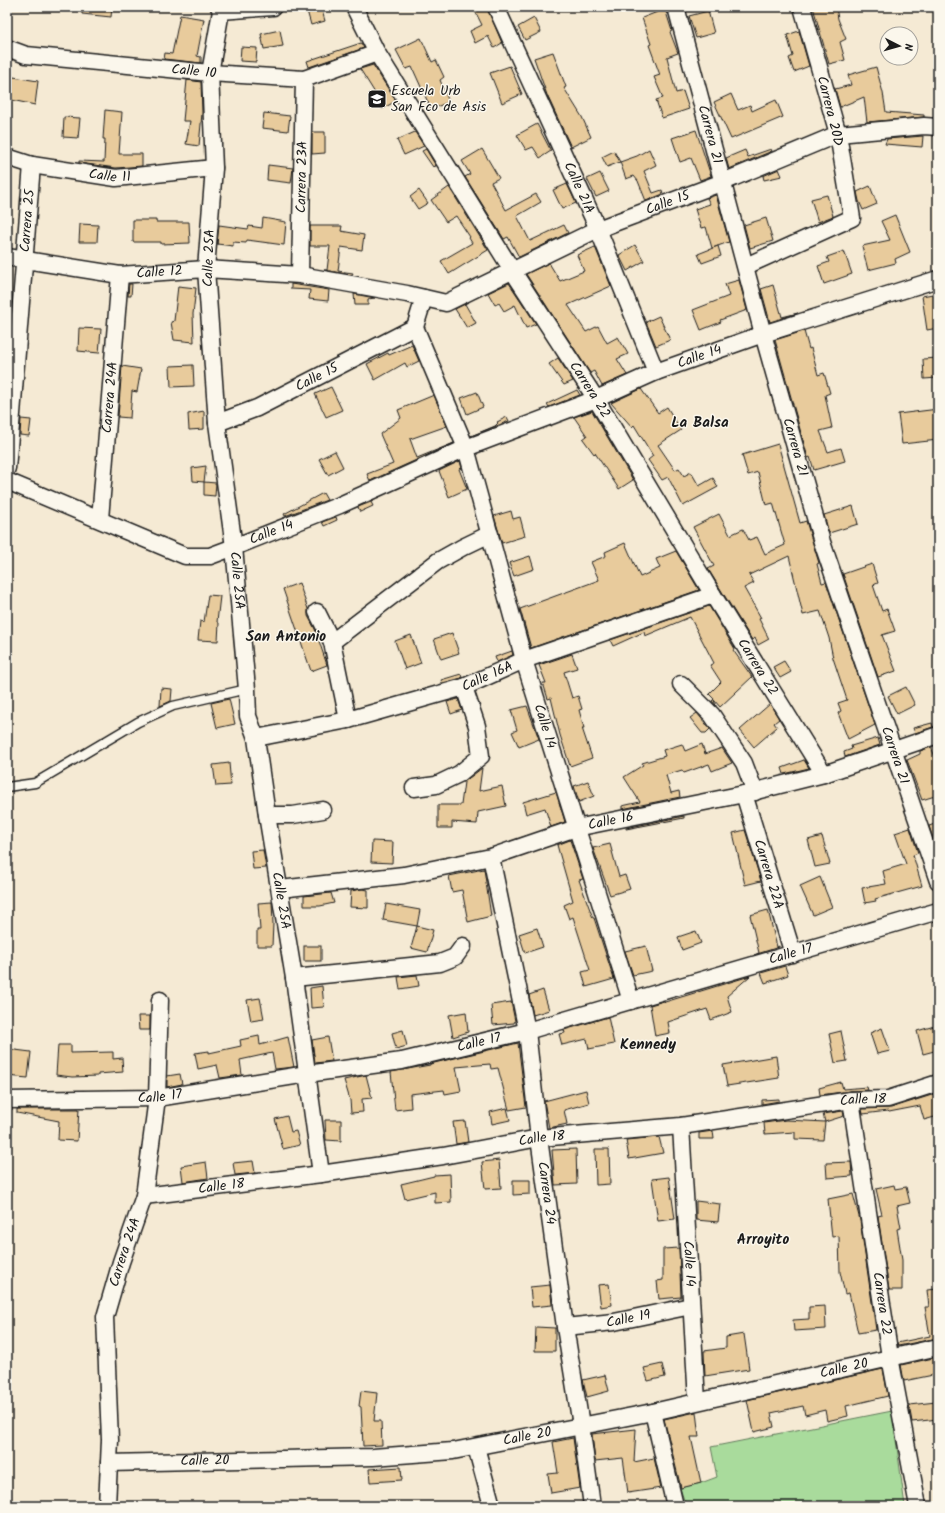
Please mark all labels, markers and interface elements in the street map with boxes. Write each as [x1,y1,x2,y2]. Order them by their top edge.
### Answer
north arrow [879,26,919,66]
text: N [899,43,917,51]
street label: Calle 10 [170,58,217,84]
street label: Carrera 20D [811,74,849,148]
place label: Escuela Urb San Fco de Asis [391,80,486,118]
school or university icon: Escuela Urb San Fco de Asis [366,88,388,110]
street label: Carrera 21 [692,103,728,166]
street label: Carrera 23A [290,141,314,213]
street label: Calle 21A [558,158,601,217]
street label: Calle 11 [87,163,132,189]
street label: Calle 15 [642,184,694,221]
street label: Carrera 25 [14,187,41,253]
street label: Calle 25A [197,229,221,287]
street label: Calle 12 [136,260,183,285]
street label: Calle 14 [674,338,725,375]
street label: Calle 15 [292,356,344,398]
street label: Carrera 22 [563,357,616,423]
street label: Carrera 24A [96,361,124,434]
district label: La Balsa [671,411,729,435]
street label: Carrera 21 [776,415,814,479]
street label: Calle 14 [246,513,297,551]
street label: Calle 25A [223,551,251,610]
district label: San Antonio [246,625,326,649]
street label: Carrera 22 [732,634,784,700]
street label: Calle 16A [458,655,517,698]
street label: Calle 14 [527,701,562,752]
street label: Carrera 21 [875,723,915,787]
street label: Calle 16 [586,806,636,836]
street label: Carrera 22A [748,837,790,912]
street label: Calle 25A [266,870,297,931]
street label: Calle 17 [766,937,816,971]
street label: Calle 17 [455,1026,504,1058]
district label: Kennedy [620,1033,676,1057]
street label: Calle 17 [138,1083,184,1109]
street label: Calle 18 [838,1088,887,1113]
street label: Calle 18 [517,1125,566,1153]
street label: Carrera 24 [531,1160,562,1226]
street label: Calle 18 [197,1173,246,1200]
street label: Carrera 24A [103,1215,147,1289]
district label: Arroyito [737,1228,789,1252]
street label: Calle 14 [677,1240,701,1288]
street label: Carrera 22 [866,1271,898,1337]
street label: Calle 19 [605,1304,653,1334]
street label: Calle 20 [818,1352,870,1385]
street label: Calle 20 [501,1421,553,1452]
street label: Calle 20 [180,1449,230,1472]

